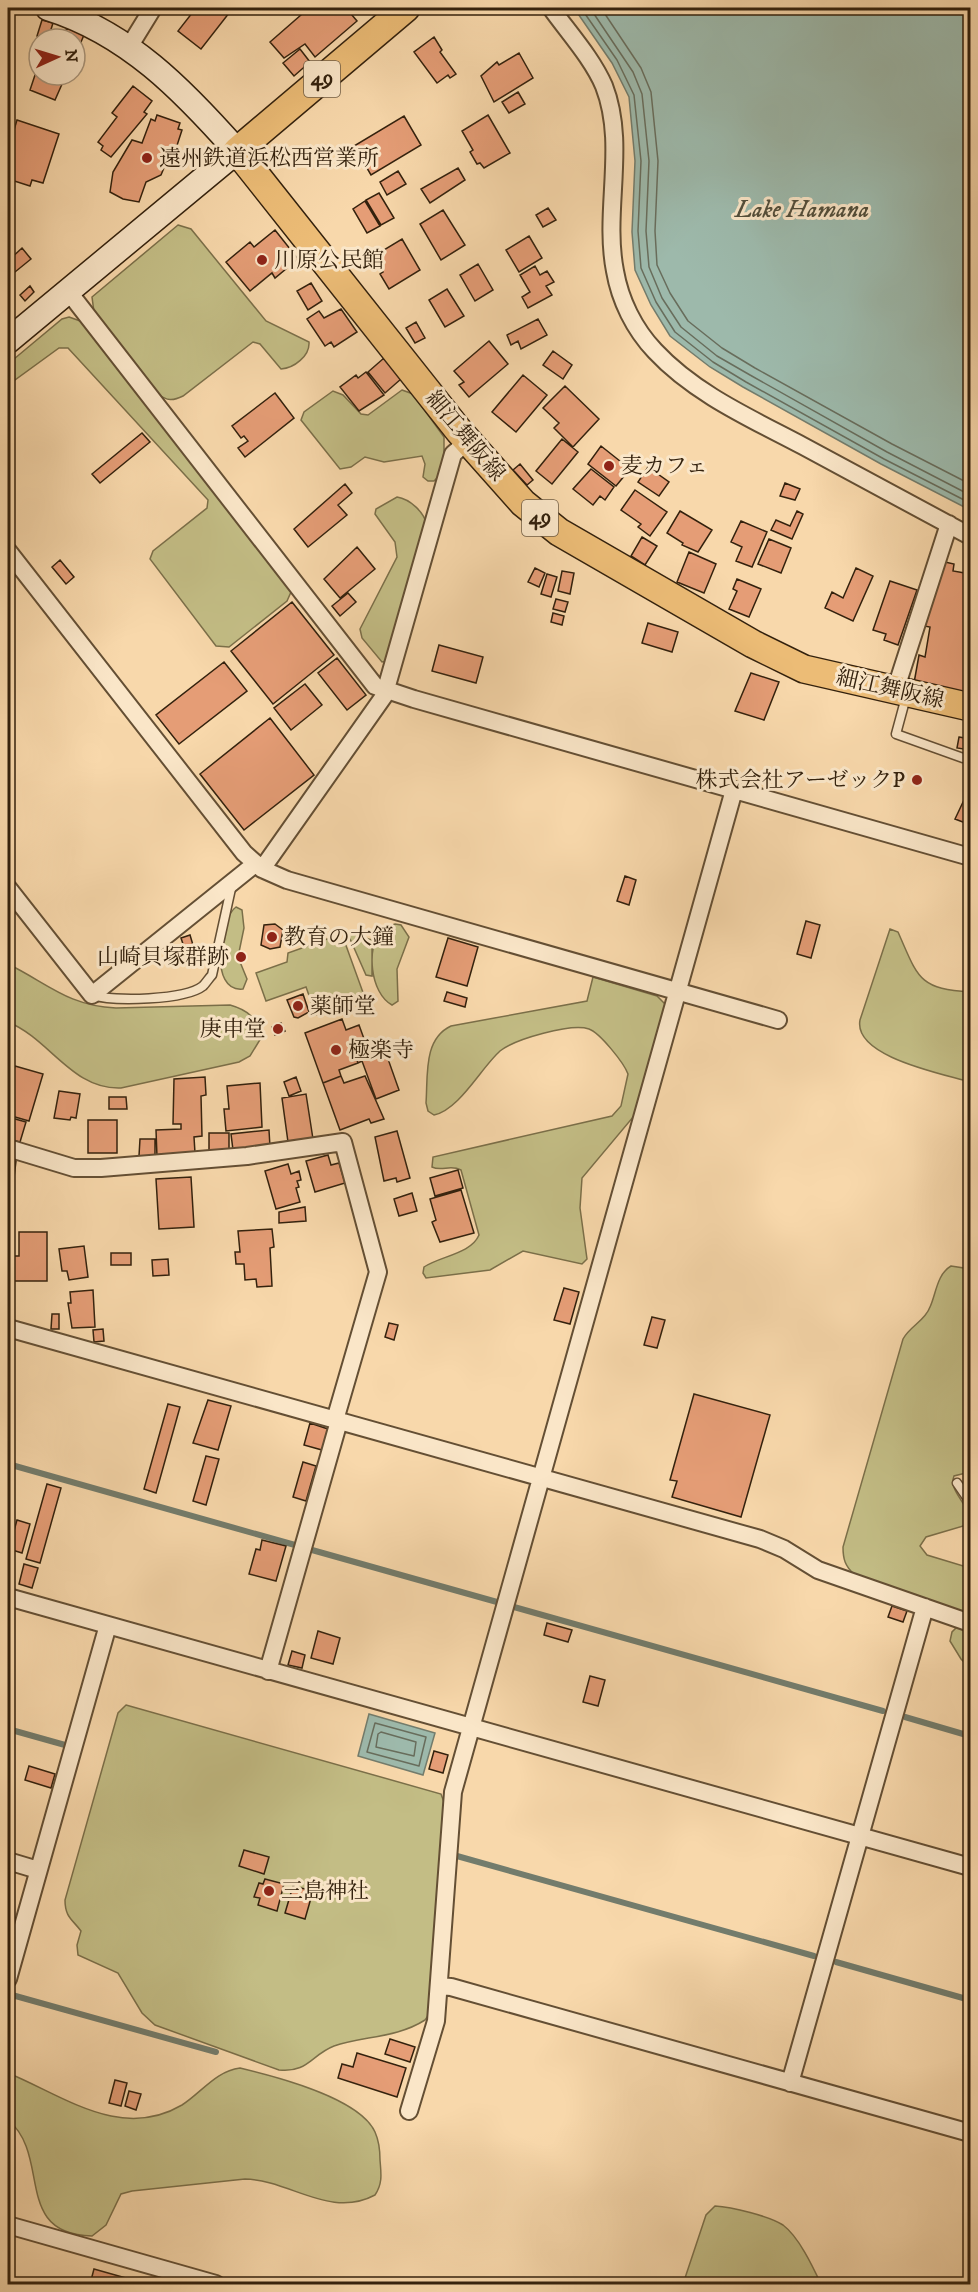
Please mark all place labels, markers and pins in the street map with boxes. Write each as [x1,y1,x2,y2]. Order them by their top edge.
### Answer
place label: 遠州鉄道浜松西営業所 [159,145,379,172]
marker: 遠州鉄道浜松西営業所 [140,151,154,165]
place label: 川原公民館 [274,247,384,274]
marker: 川原公民館 [255,253,269,267]
place label: 麦カフェ [621,453,708,480]
marker: 麦カフェ [602,459,616,473]
place label: 株式会社アーゼックP [696,767,905,794]
marker: 株式会社アーゼックP [910,773,924,787]
place label: 教育の大鐘 [284,924,394,951]
marker: 教育の大鐘 [265,930,279,944]
place label: 山崎貝塚群跡 [97,944,229,971]
marker: 山崎貝塚群跡 [234,950,248,964]
place label: 薬師堂 [310,993,376,1020]
marker: 薬師堂 [291,999,305,1013]
place label: 庚申堂 [200,1016,266,1043]
marker: 庚申堂 [271,1022,285,1036]
place label: 極楽寺 [348,1037,414,1064]
marker: 極楽寺 [329,1043,343,1057]
place label: 三島神社 [281,1878,369,1905]
marker: 三島神社 [262,1884,276,1898]

